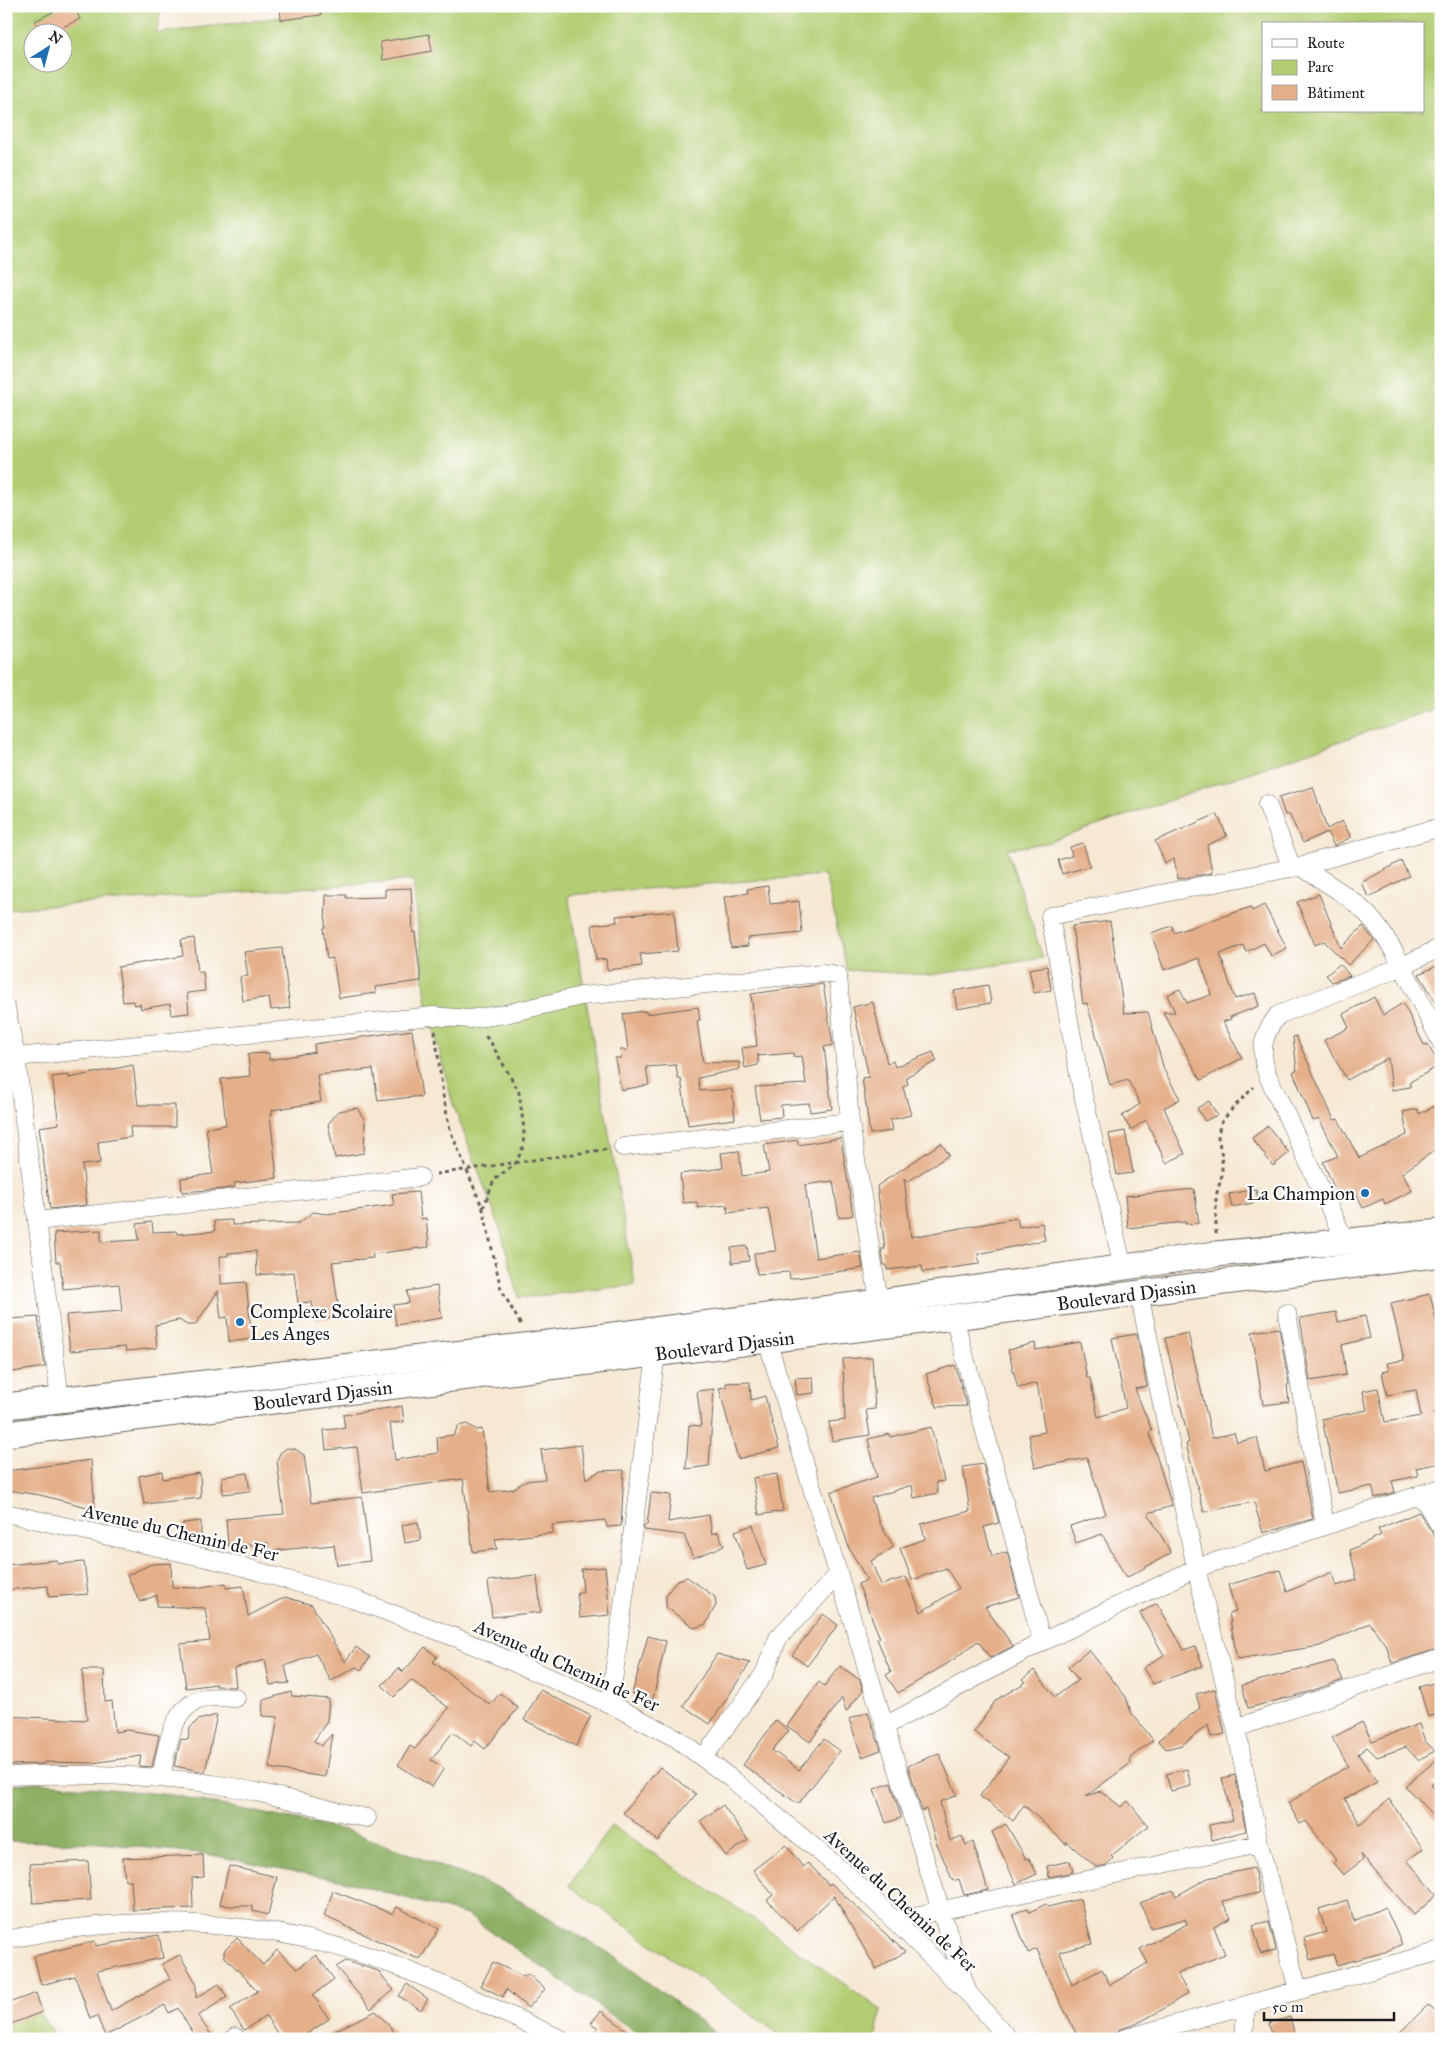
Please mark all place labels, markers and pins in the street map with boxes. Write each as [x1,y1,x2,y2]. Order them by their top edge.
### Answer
place label: La Champion [1247,1182,1355,1205]
marker: La Champion [1359,1187,1371,1199]
place label: Complexe Scolaire Les Anges [250,1300,393,1346]
marker: Complexe Scolaire Les Anges [234,1316,246,1328]

